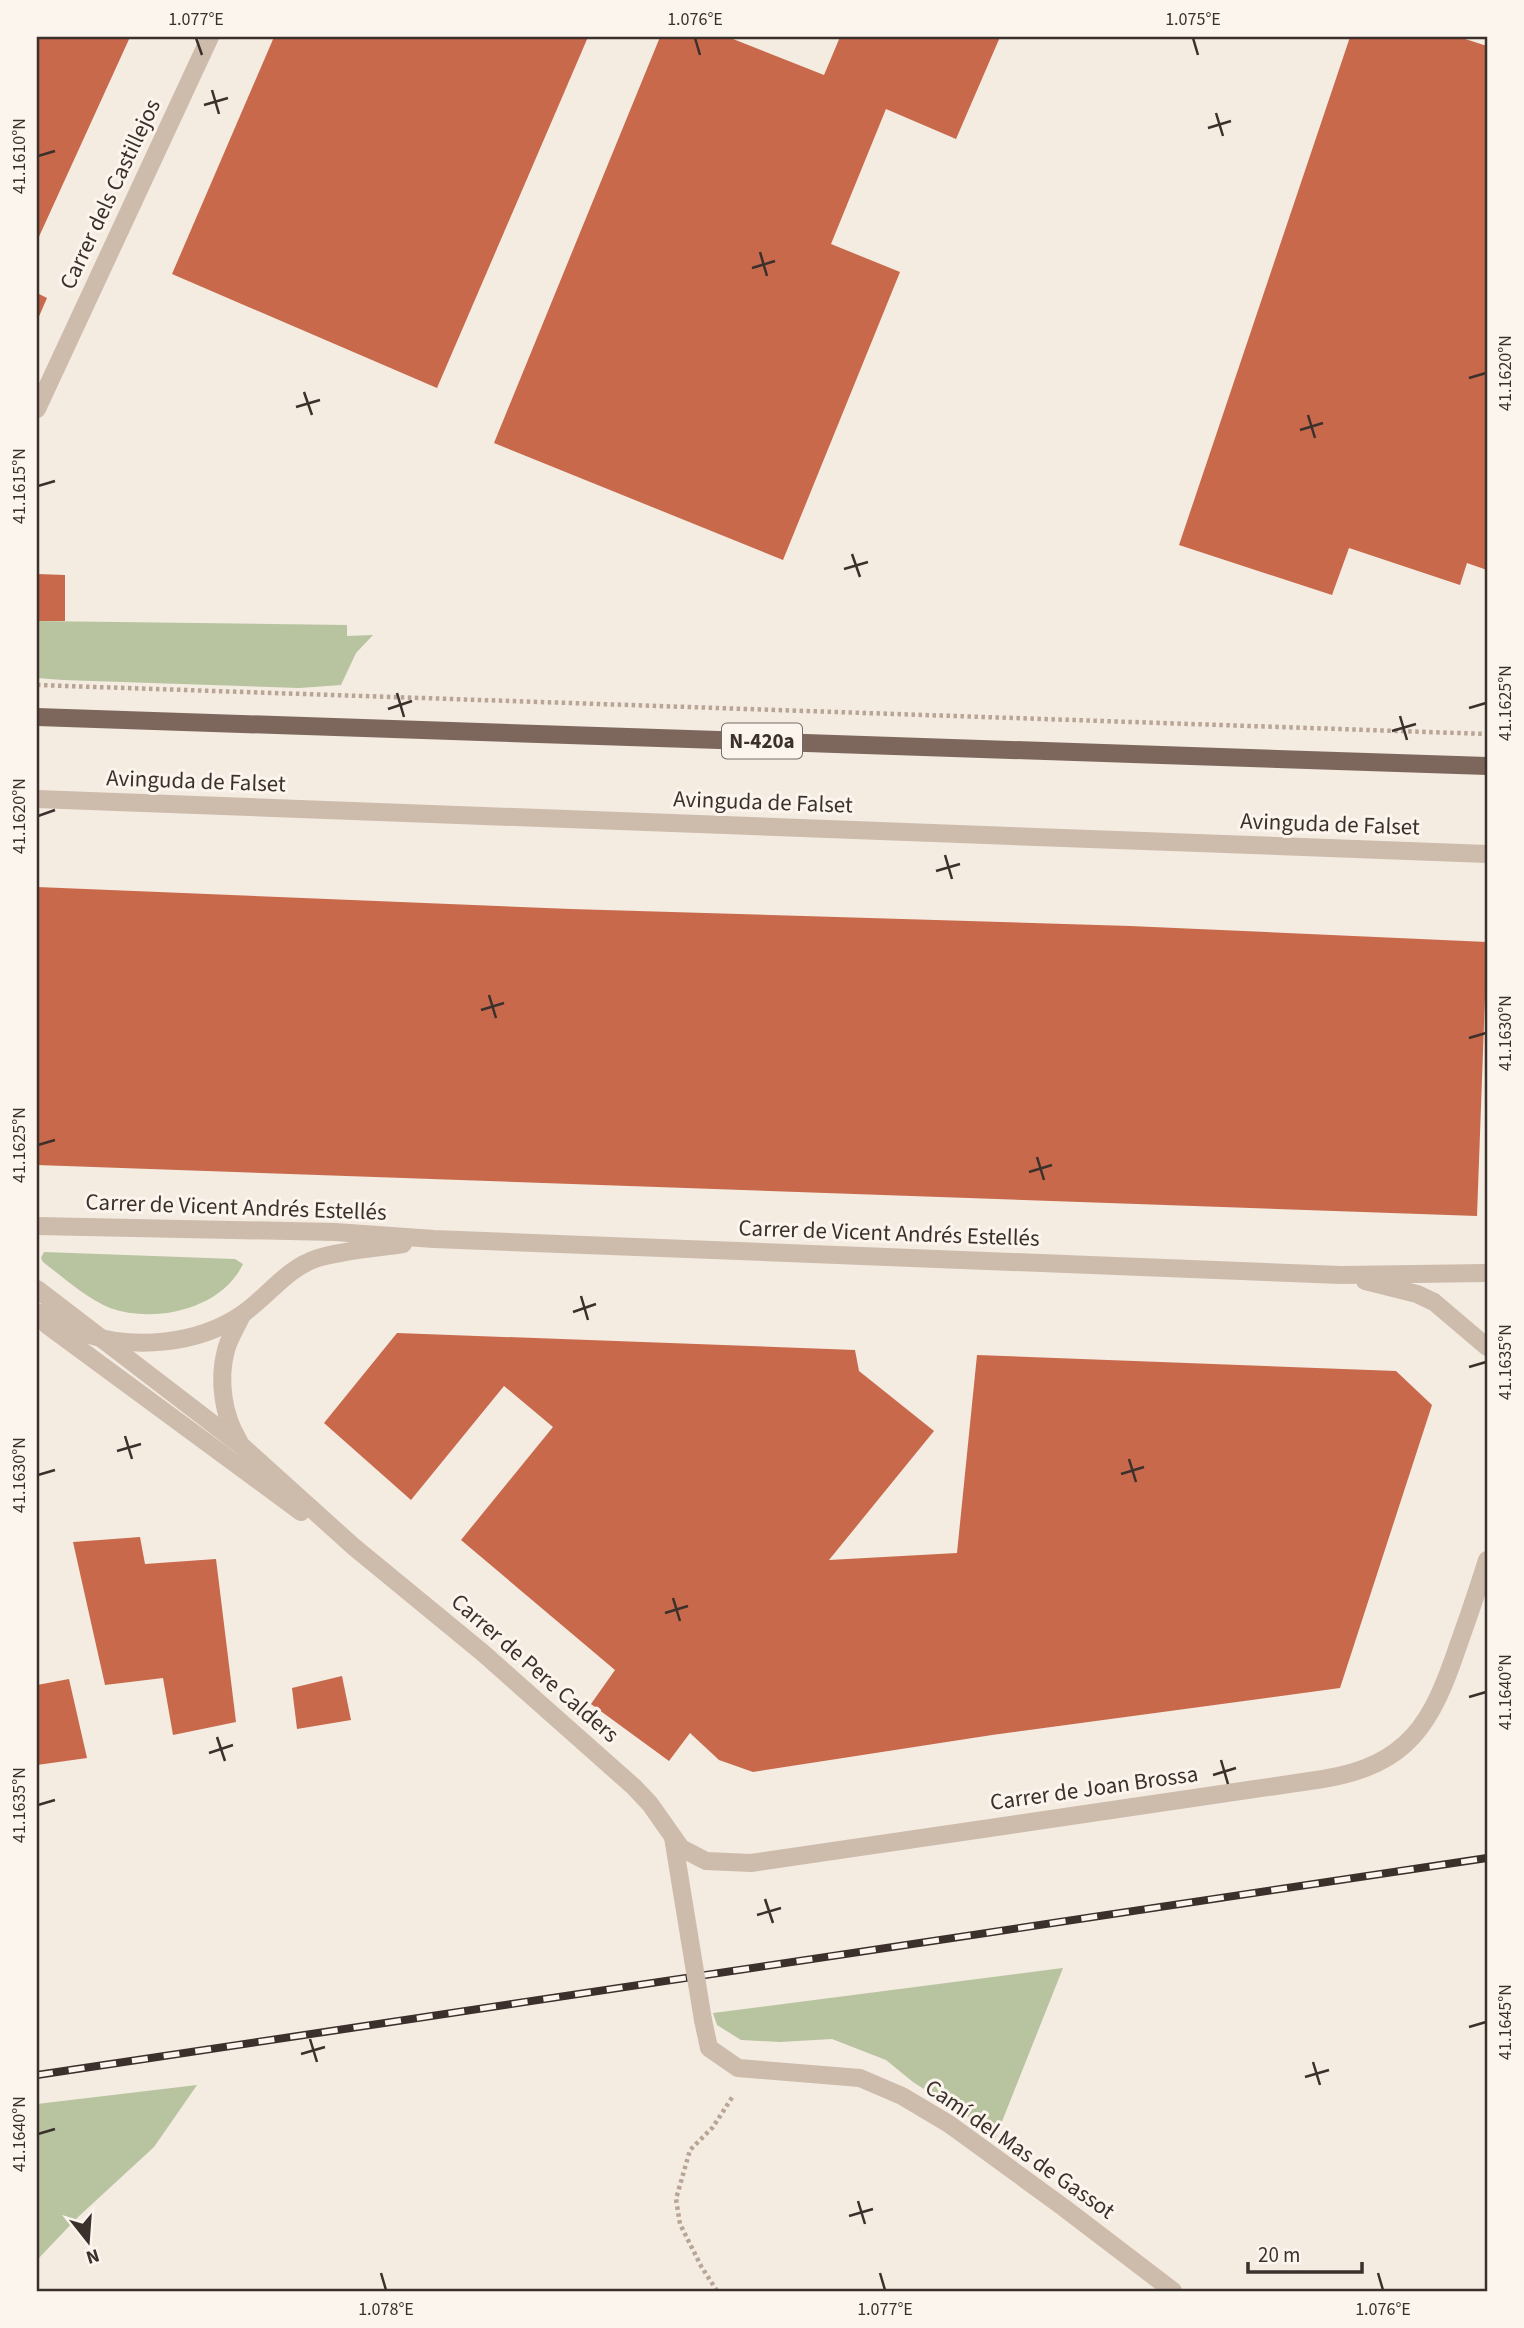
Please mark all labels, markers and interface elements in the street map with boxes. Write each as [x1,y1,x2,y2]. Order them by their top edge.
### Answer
text: 1.077°E [168,7,224,32]
text: 1.076°E [667,7,723,32]
text: 1.075°E [1165,7,1221,32]
street label: Carrer dels Castillejos [51,93,169,295]
text: 41.1610°N [7,118,32,194]
text: 41.1620°N [1493,335,1518,411]
text: 41.1615°N [7,448,32,524]
text: 41.1625°N [1493,665,1518,741]
road number: N-420a [722,724,802,758]
street label: Avinguda de Falset [106,761,287,801]
text: 41.1620°N [7,778,32,854]
street label: Avinguda de Falset [673,782,854,822]
street label: Avinguda de Falset [1240,804,1421,844]
text: 41.1630°N [1493,995,1518,1071]
text: 41.1625°N [7,1107,32,1183]
street label: Carrer de Vicent Andrés Estellés [85,1185,387,1229]
street label: Carrer de Vicent Andrés Estellés [738,1211,1040,1255]
text: 41.1635°N [1493,1324,1518,1400]
text: 41.1630°N [7,1437,32,1513]
street label: Carrer de Pere Calders [444,1586,626,1750]
text: 41.1640°N [1493,1654,1518,1730]
street label: Carrer de Joan Brossa [988,1757,1200,1819]
text: 41.1635°N [7,1767,32,1843]
text: 41.1645°N [1493,1984,1518,2060]
street label: Camí del Mas de Gassot [918,2071,1122,2227]
text: 41.1640°N [7,2096,32,2172]
north arrow [52,2206,122,2276]
scale bar [1248,2230,1361,2274]
text: 20 m [1258,2240,1300,2270]
text: N [83,2241,103,2271]
text: 1.078°E [358,2297,414,2322]
text: 1.077°E [857,2297,913,2322]
text: 1.076°E [1355,2297,1411,2322]

